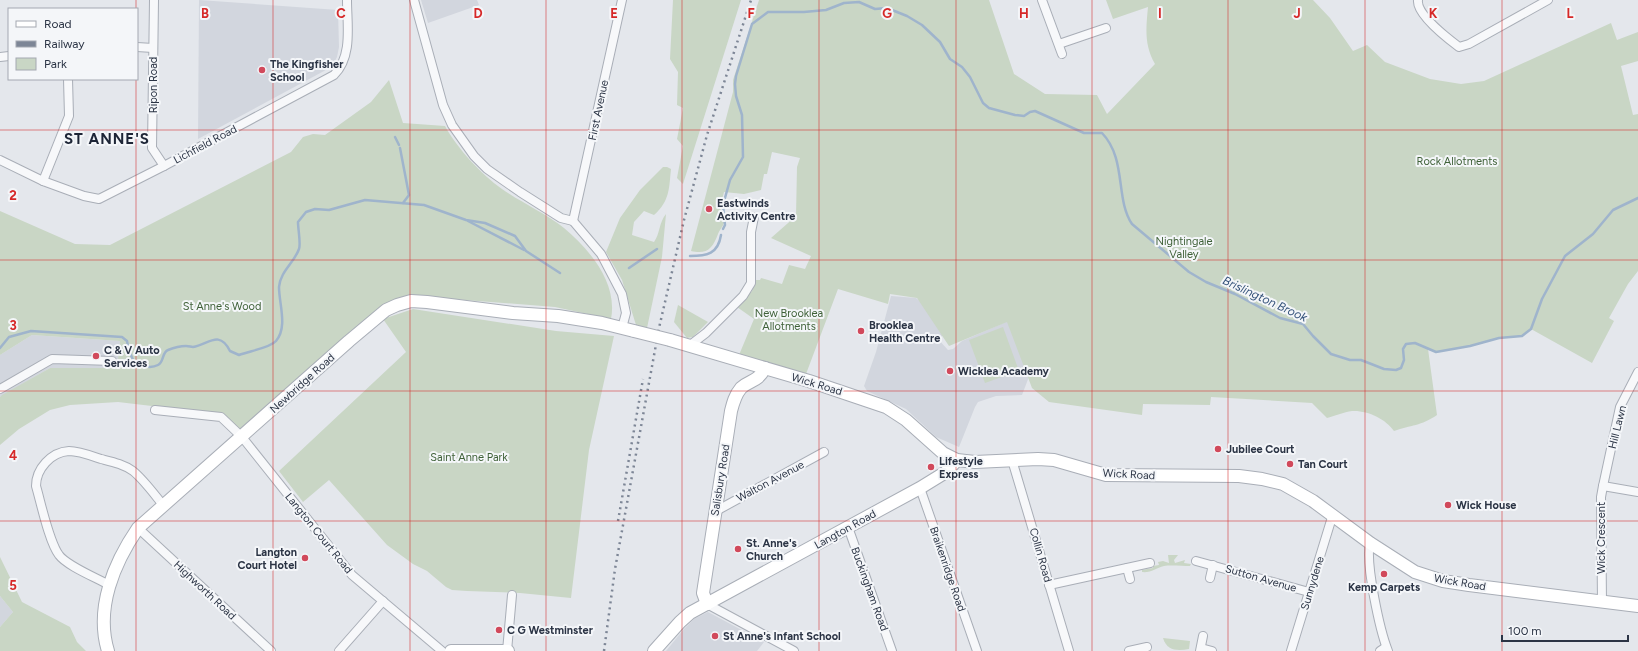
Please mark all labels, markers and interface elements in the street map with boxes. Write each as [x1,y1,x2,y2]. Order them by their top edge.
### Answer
text: B [201,6,209,21]
text: C [336,6,346,21]
text: D [473,6,483,21]
text: E [610,6,618,21]
text: F [747,6,755,21]
text: G [882,6,892,21]
text: H [1019,6,1029,21]
text: I [1158,6,1162,21]
text: J [1293,6,1301,21]
text: K [1429,6,1438,21]
text: L [1567,6,1574,21]
legend [8,8,138,80]
text: Road [44,17,72,31]
text: Railway [44,37,85,51]
text: Park [44,57,67,71]
street label: Ripon Road [147,57,160,113]
place label: The Kingfisher School [270,58,344,84]
marker: The Kingfisher School [257,65,267,75]
street label: First Avenue [586,79,611,142]
street label: Lichfield Road [171,122,239,167]
district label: ST ANNE'S [64,130,150,148]
park label: Rock Allotments [1417,155,1497,168]
text: 2 [9,188,17,203]
place label: Eastwinds Activity Centre [717,197,795,223]
marker: Eastwinds Activity Centre [704,204,714,214]
park label: Nightingale Valley [1155,235,1213,261]
water label: Brislington Brook [1221,273,1310,325]
park label: St Anne's Wood [183,300,261,313]
park label: New Brooklea Allotments [755,307,823,333]
text: 3 [9,318,17,333]
place label: Brooklea Health Centre [869,319,940,345]
marker: Brooklea Health Centre [856,326,866,336]
place label: C & V Auto Services [104,344,160,370]
marker: C & V Auto Services [91,351,101,361]
street label: Newbridge Road [267,351,337,416]
place label: Wicklea Academy [958,365,1050,378]
marker: Wicklea Academy [945,366,955,376]
street label: Wick Road [790,371,844,398]
street label: Hill Lawn [1606,404,1629,450]
street label: Salisbury Road [708,443,733,517]
place label: Jubilee Court [1226,443,1295,456]
marker: Jubilee Court [1213,444,1223,454]
text: 4 [9,448,17,463]
park label: Saint Anne Park [430,451,508,464]
place label: Lifestyle Express [939,455,983,481]
street label: Walton Avenue [734,458,806,505]
place label: Tan Court [1298,458,1348,471]
marker: Tan Court [1285,459,1295,469]
marker: Lifestyle Express [926,462,936,472]
street label: Wick Road [1102,467,1155,482]
street label: Langton Court Road [282,491,355,576]
place label: Wick House [1456,499,1516,512]
marker: Wick House [1443,500,1453,510]
street label: Wick Crescent [1595,502,1608,574]
street label: Langton Road [812,507,878,552]
street label: Braikenridge Road [927,525,968,613]
street label: Collin Road [1027,526,1054,584]
place label: St. Anne's Church [746,537,797,563]
marker: St. Anne's Church [733,544,743,554]
street label: Buckingham Road [848,545,891,633]
place label: Langton Court Hotel [237,546,297,572]
marker: Langton Court Hotel [300,553,310,563]
street label: Sunnydene [1298,555,1327,612]
street label: Highworth Road [171,558,238,622]
street label: Sutton Avenue [1224,562,1298,595]
marker: Kemp Carpets [1379,569,1389,579]
street label: Wick Road [1433,572,1487,593]
text: 5 [9,578,17,593]
place label: Kemp Carpets [1348,581,1420,594]
scale bar [1502,617,1628,643]
place label: C G Westminster [507,624,594,637]
text: 100 m [1508,624,1542,638]
marker: C G Westminster [494,625,504,635]
place label: St Anne's Infant School [723,630,841,643]
marker: St Anne's Infant School [710,631,720,641]

